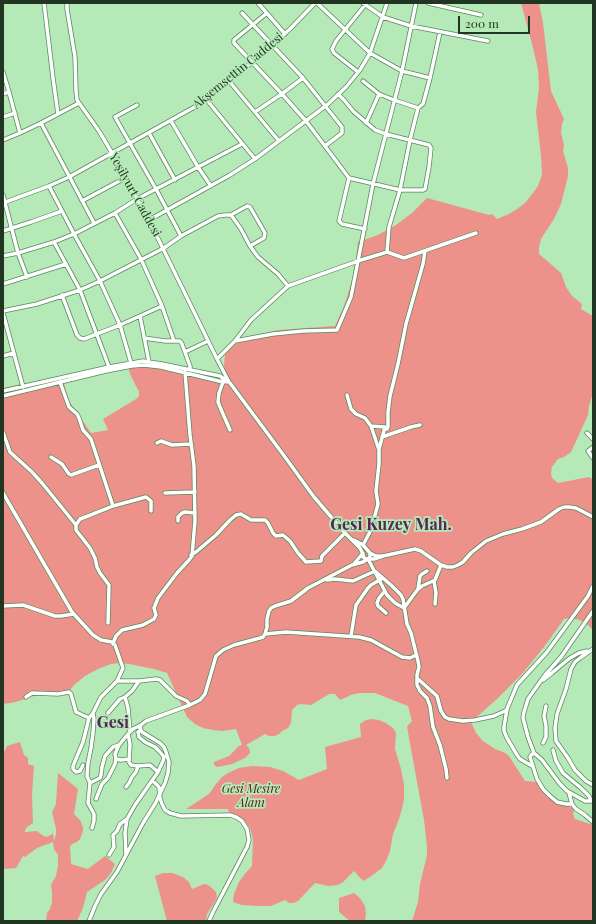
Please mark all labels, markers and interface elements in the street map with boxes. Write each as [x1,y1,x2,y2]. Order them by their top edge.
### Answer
scale bar [460,8,532,34]
text: 200 m [465,15,499,31]
street label: Akşemsettin Caddesi [190,30,286,112]
street label: Yeşilyurt Caddesi [106,151,164,239]
district label: Gesi Kuzey Mah. [330,515,452,535]
district label: Gesi [97,713,129,733]
park label: Gesi Mesire Alanı [222,782,280,810]

